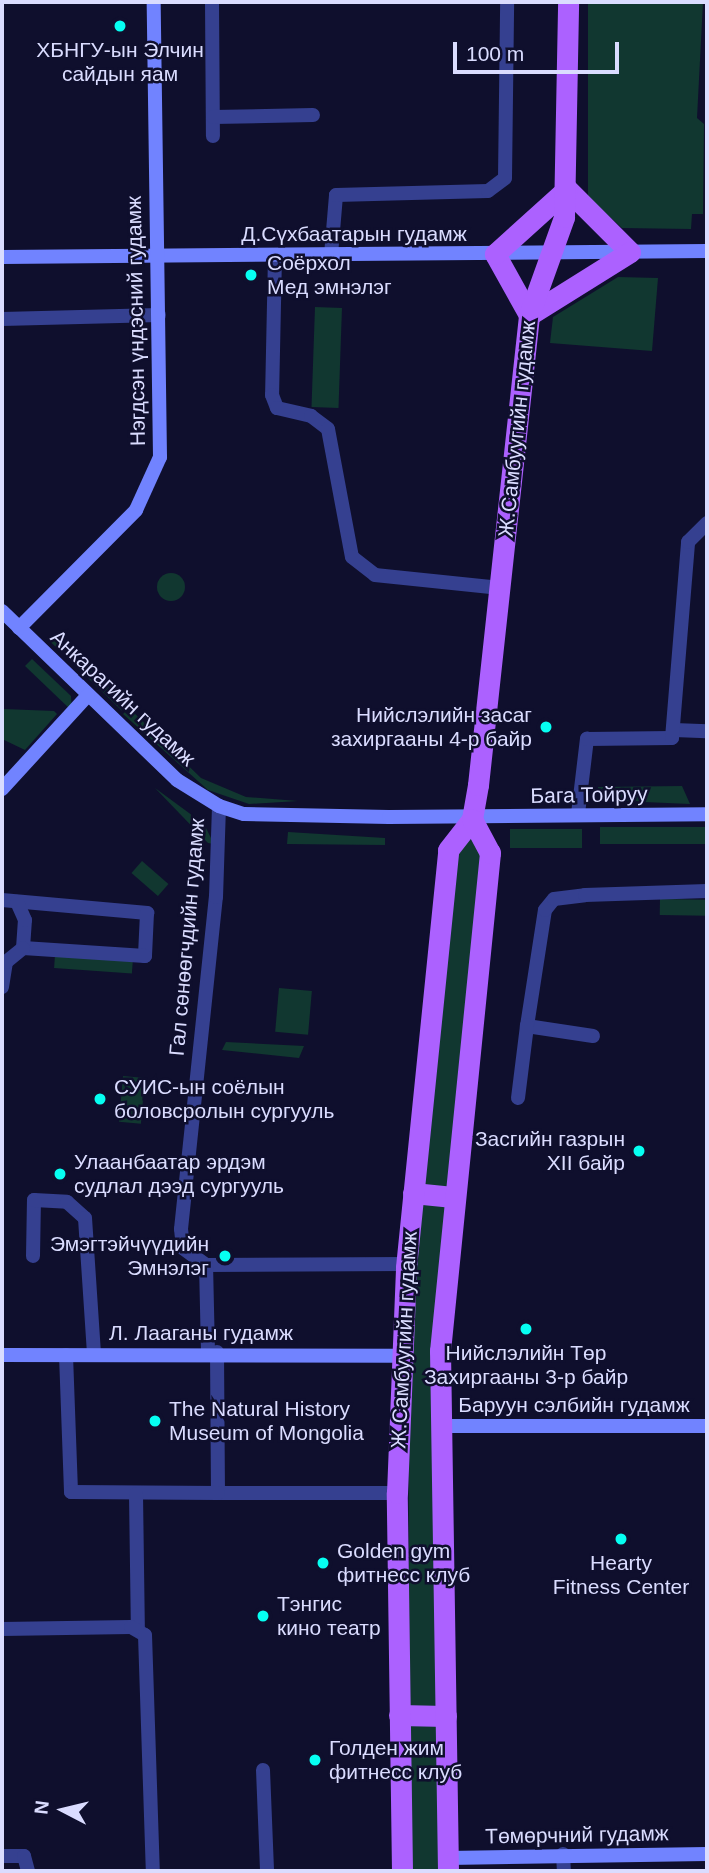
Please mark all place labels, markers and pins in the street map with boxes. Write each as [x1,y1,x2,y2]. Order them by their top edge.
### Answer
marker: ХБНГУ-ын Элчин сайдын яам [112,18,128,34]
place label: ХБНГУ-ын Элчин сайдын яам [36,37,204,87]
place label: Соёрхол Мед эмнэлэг [267,250,392,300]
marker: Соёрхол Мед эмнэлэг [241,265,261,285]
place label: Нийслэлийн засаг захиргааны 4-р байр [331,702,532,752]
marker: Нийслэлийн засаг захиргааны 4-р байр [538,719,554,735]
place label: СУИС-ын соёлын боловсролын сургууль [114,1074,334,1124]
marker: СУИС-ын соёлын боловсролын сургууль [92,1091,108,1107]
place label: Засгийн газрын XII байр [475,1126,625,1176]
marker: Засгийн газрын XII байр [631,1143,647,1159]
place label: Улаанбаатар эрдэм судлал дээд сургууль [74,1149,284,1199]
marker: Улаанбаатар эрдэм судлал дээд сургууль [52,1166,68,1182]
place label: Эмэгтэйчүүдийн Эмнэлэг [50,1231,209,1281]
marker: Эмэгтэйчүүдийн Эмнэлэг [215,1246,235,1266]
marker: Нийслэлийн Төр Захиргааны 3-р байр [518,1321,534,1337]
place label: Нийслэлийн Төр Захиргааны 3-р байр [424,1340,628,1390]
place label: The Natural History Museum of Mongolia [169,1396,364,1446]
marker: The Natural History Museum of Mongolia [147,1413,163,1429]
marker: Hearty Fitness Center [613,1531,629,1547]
place label: Golden gym фитнесс клуб [337,1538,470,1588]
place label: Hearty Fitness Center [553,1550,689,1600]
marker: Golden gym фитнесс клуб [315,1555,331,1571]
place label: Тэнгис кино театр [277,1591,381,1641]
marker: Тэнгис кино театр [255,1608,271,1624]
place label: Голден жим фитнесс клуб [329,1735,462,1785]
marker: Голден жим фитнесс клуб [307,1752,323,1768]

